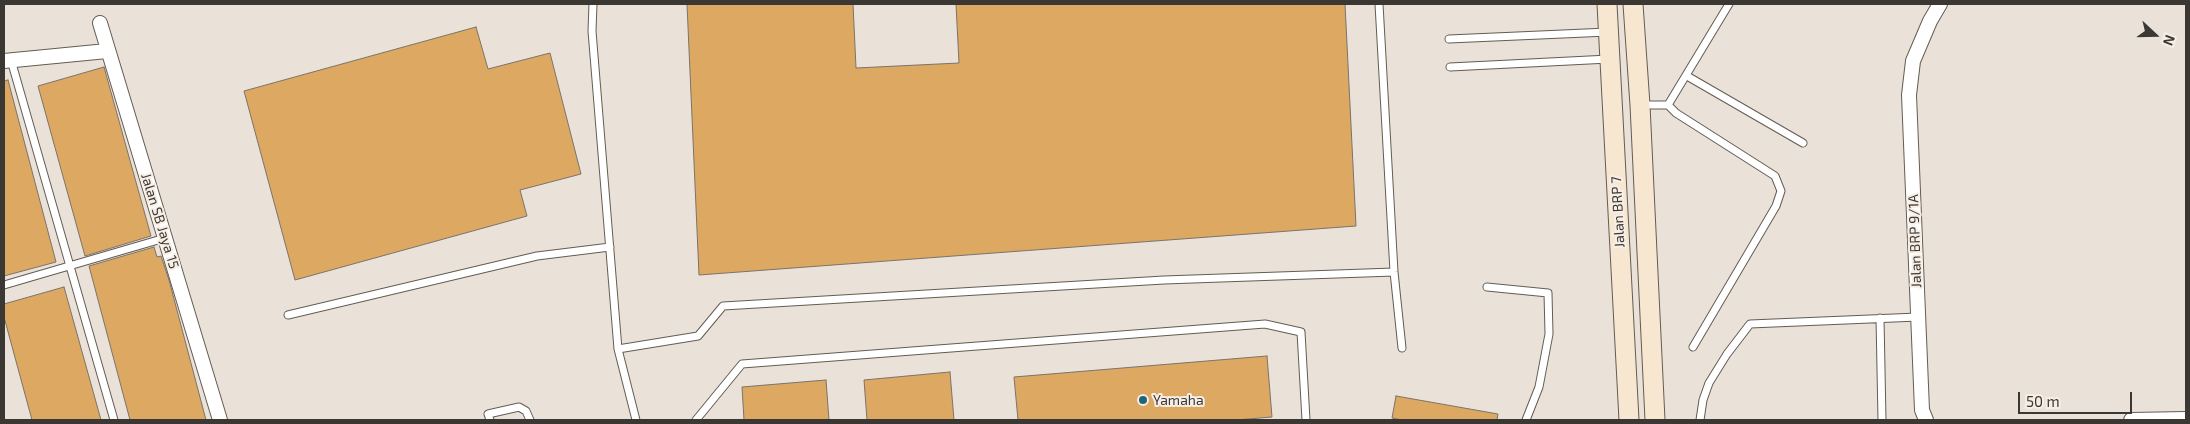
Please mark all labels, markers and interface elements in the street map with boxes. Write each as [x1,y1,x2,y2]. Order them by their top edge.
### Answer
north arrow [2130,10,2180,60]
text: N [2160,33,2179,48]
street label: Jalan SB Jaya 15 [138,171,182,271]
street label: Jalan BRP 7 [1608,176,1628,248]
street label: Jalan BRP 9/1A [1905,194,1925,288]
scale bar [2020,382,2134,414]
place label: Yamaha [1153,392,1204,408]
text: 50 m [2026,392,2060,410]
marker: Yamaha [1137,394,1149,406]

